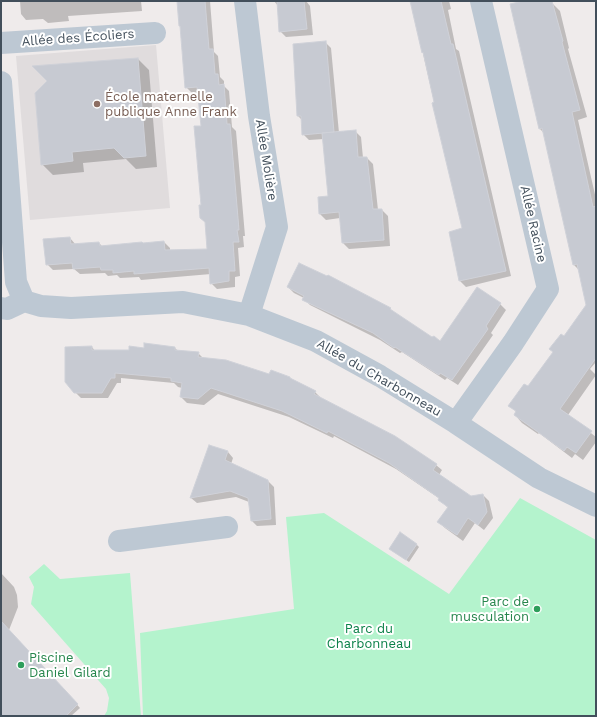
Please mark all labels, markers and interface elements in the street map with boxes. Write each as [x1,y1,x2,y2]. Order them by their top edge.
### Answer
street label: Allée des Écoliers [21,26,135,50]
place label: École maternelle publique Anne Frank [105,89,237,120]
marker: École maternelle publique Anne Frank [92,99,102,109]
street label: Allée Molière [252,118,280,202]
street label: Allée Racine [517,184,549,264]
street label: Allée du Charbonneau [314,336,444,420]
place label: Parc de musculation [451,594,529,625]
marker: Parc de musculation [532,604,542,614]
park label: Parc du Charbonneau [327,621,411,652]
place label: Piscine Daniel Gilard [29,650,111,681]
marker: Piscine Daniel Gilard [16,660,26,670]

